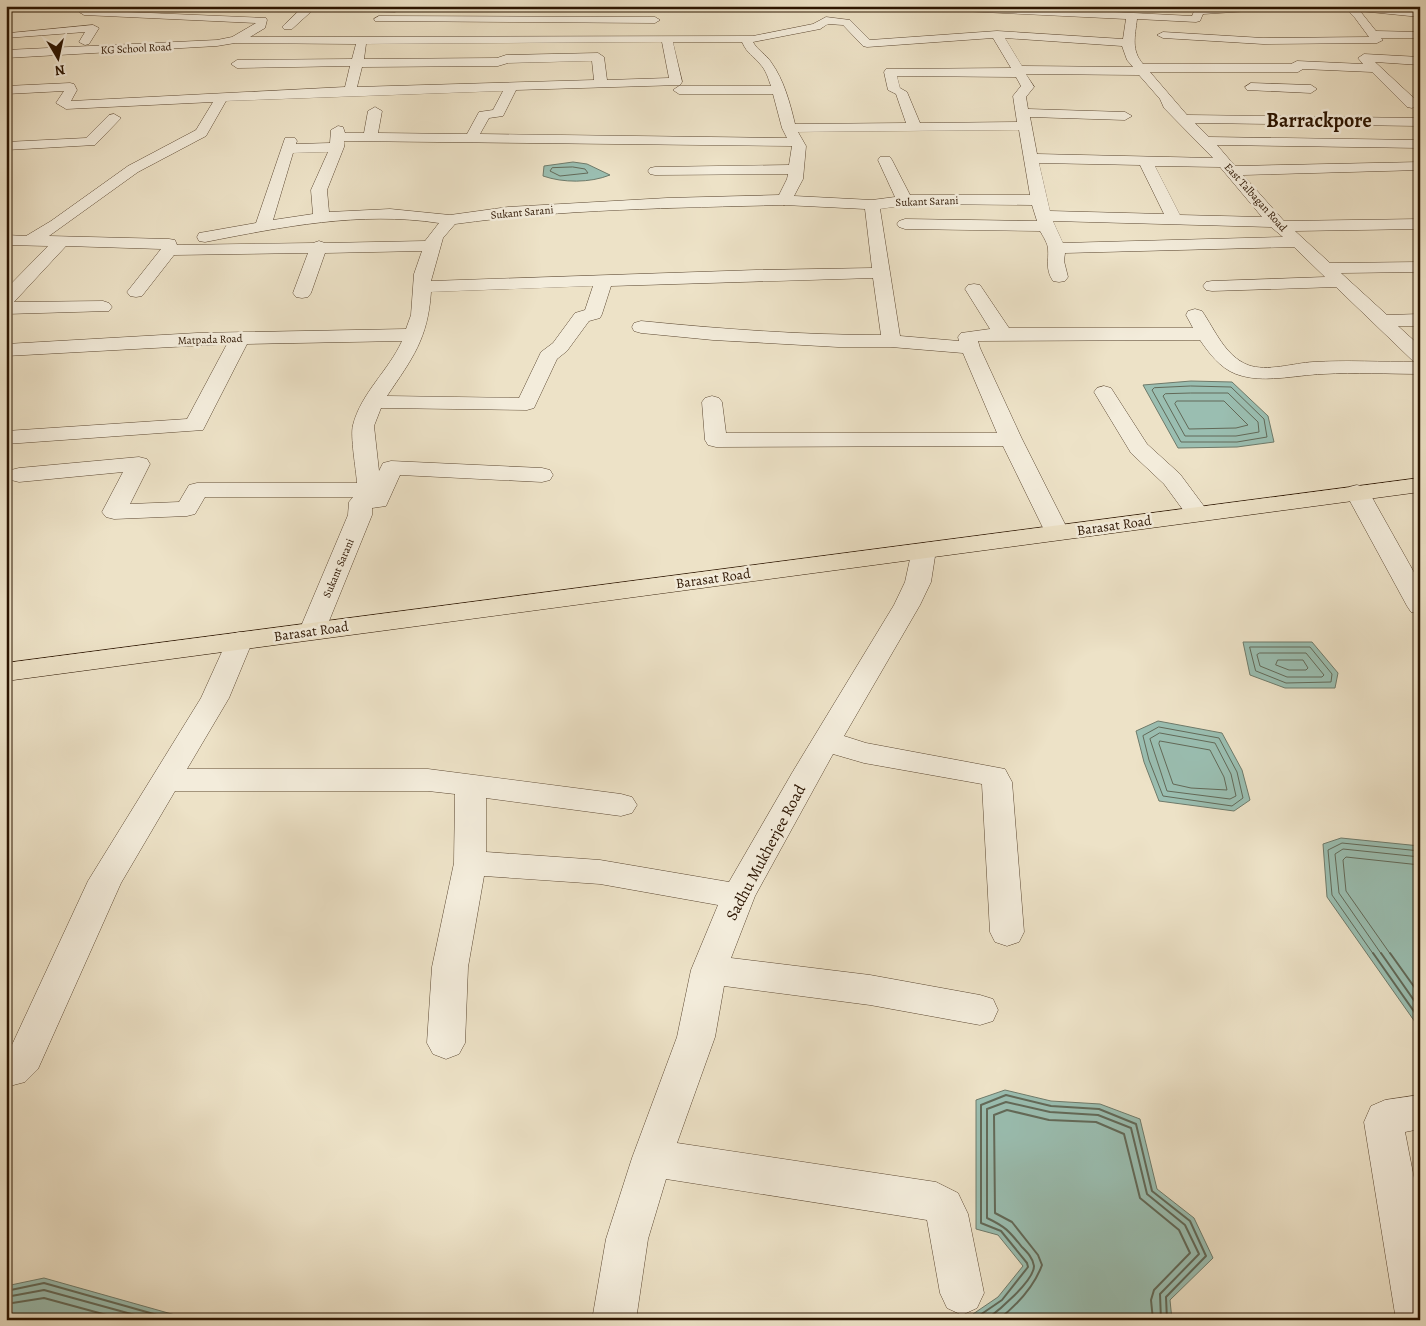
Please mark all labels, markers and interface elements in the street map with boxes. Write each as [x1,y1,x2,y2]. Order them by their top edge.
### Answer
north arrow [32,32,82,82]
street label: KG School Road [100,39,172,58]
text: N [53,60,66,81]
district label: Barrackpore [1266,107,1372,134]
street label: East Talbagan Road [1221,160,1290,235]
street label: Sukant Sarani [895,193,959,210]
street label: Sukant Sarani [490,202,554,223]
street label: Matpada Road [177,331,243,348]
street label: Barasat Road [1075,511,1153,540]
street label: Sukant Sarani [319,536,358,600]
street label: Barasat Road [674,564,752,593]
street label: Barasat Road [272,617,350,646]
street label: Sadhu Mukherjee Road [721,780,811,924]

